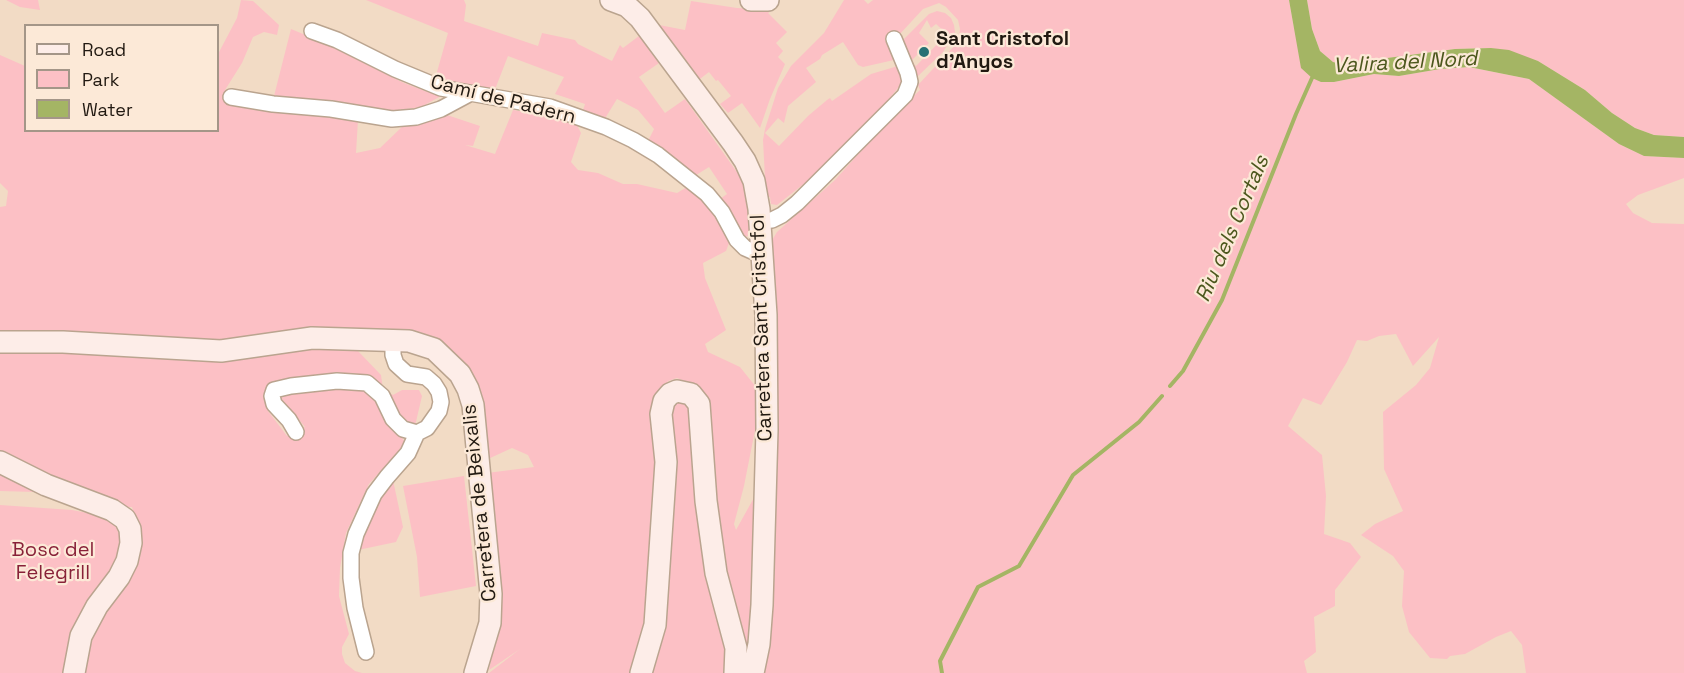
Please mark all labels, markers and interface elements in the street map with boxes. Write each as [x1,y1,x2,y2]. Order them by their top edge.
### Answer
legend [24,24,219,132]
place label: Sant Cristofol d'Anyos [936,28,1069,75]
text: Road [82,38,126,61]
marker: Sant Cristofol d'Anyos [917,45,931,59]
water label: Valira del Nord [1332,47,1478,79]
text: Park [82,68,119,91]
street label: Camí de Padern [428,70,578,130]
text: Water [82,98,133,121]
water label: Riu dels Cortals [1191,152,1275,306]
street label: Carretera Sant Cristofol [746,214,778,442]
street label: Carretera de Beixalis [458,403,502,603]
park label: Bosc del Felegrill [12,539,94,586]

